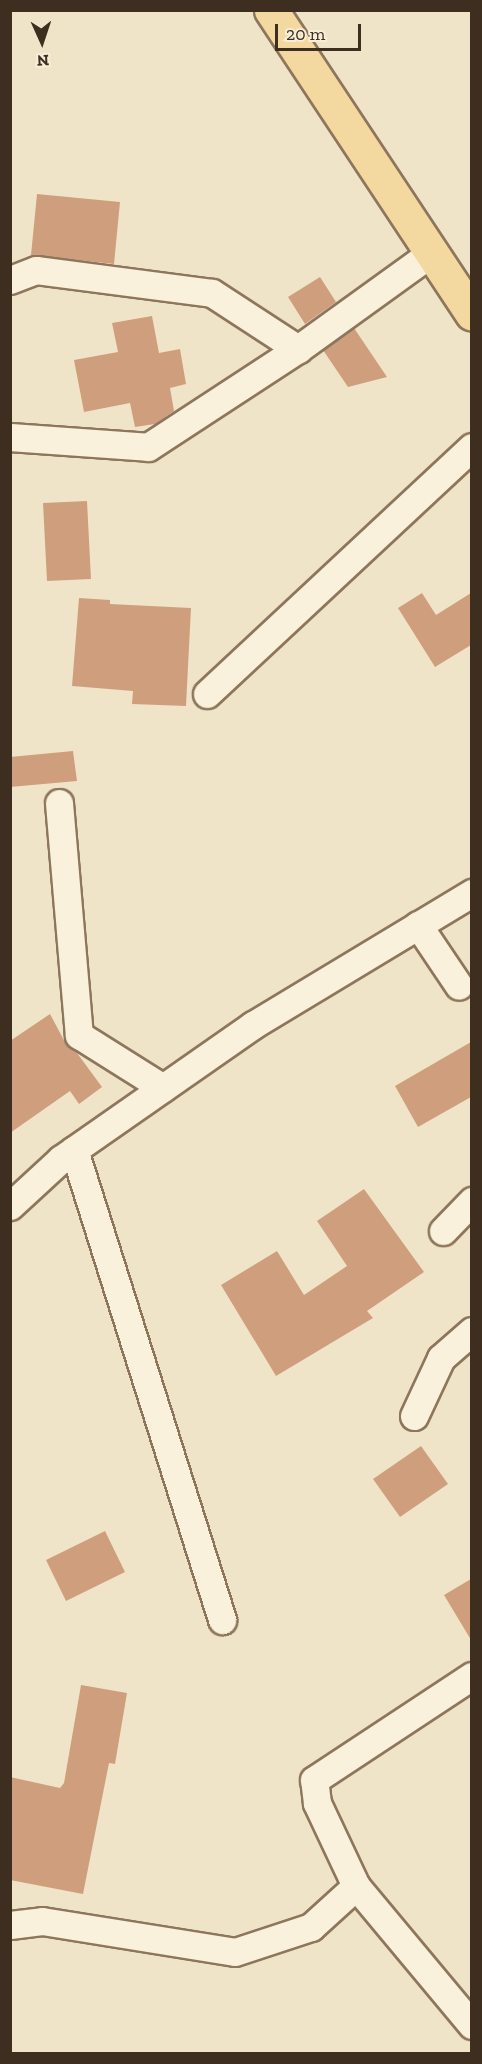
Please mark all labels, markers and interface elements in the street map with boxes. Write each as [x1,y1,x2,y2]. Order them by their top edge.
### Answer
north arrow [12,12,72,72]
scale bar [278,12,364,50]
text: 20 m [286,23,325,45]
text: N [36,51,50,70]

